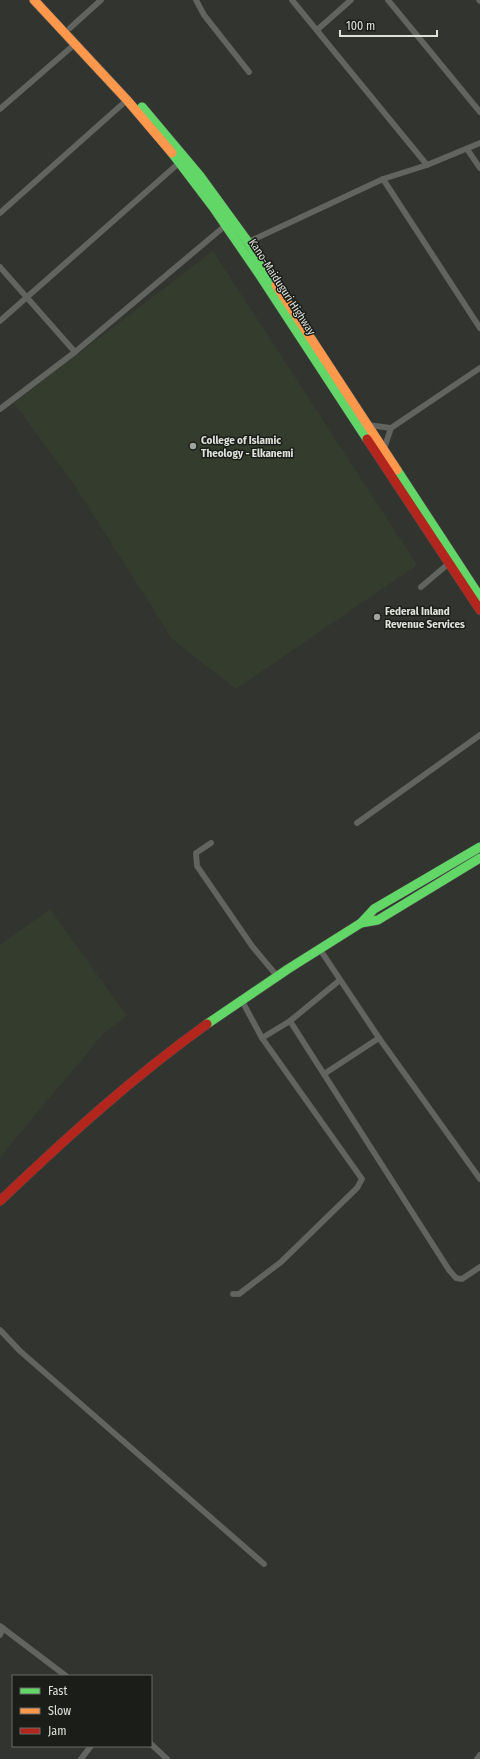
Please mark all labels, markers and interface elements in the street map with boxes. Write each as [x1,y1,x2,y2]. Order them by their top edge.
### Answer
scale bar [340,12,437,38]
text: 100 m [346,19,375,33]
street label: Kano-Maiduguri Highway [246,236,318,338]
place label: College of Islamic Theology - Elkanemi [201,434,294,460]
marker: College of Islamic Theology - Elkanemi [188,441,198,451]
place label: Federal Inland Revenue Services [385,605,465,631]
marker: Federal Inland Revenue Services [372,612,382,622]
legend [12,1675,152,1747]
text: Fast [48,1684,67,1698]
text: Slow [48,1704,71,1718]
text: Jam [48,1724,66,1738]

